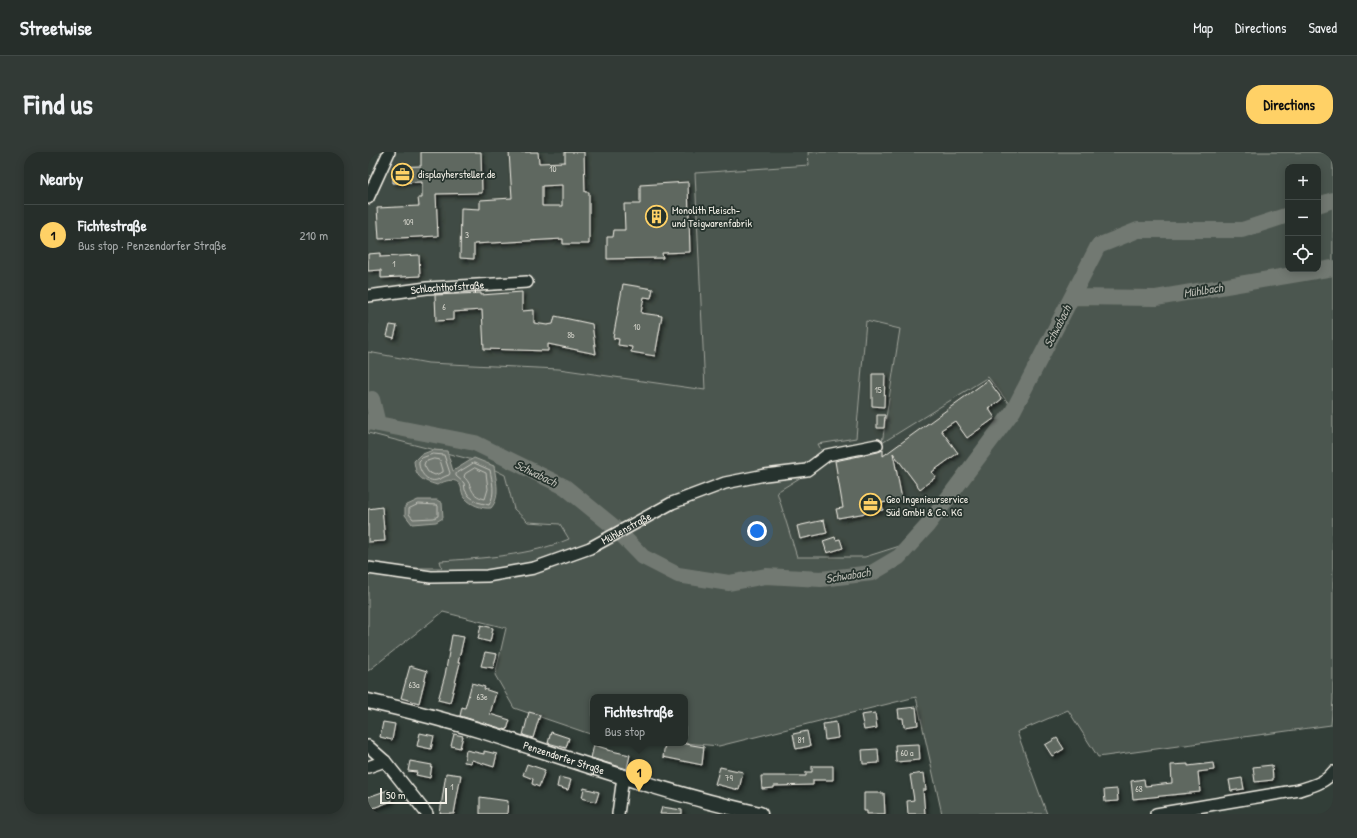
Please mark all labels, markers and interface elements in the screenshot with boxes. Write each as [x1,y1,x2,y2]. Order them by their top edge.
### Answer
text: Streetwise [20,15,92,41]
text: Map [1193,18,1213,37]
text: Directions [1235,18,1286,37]
text: Saved [1308,18,1337,37]
text: Find us [24,85,93,123]
button: Directions [1246,85,1333,124]
office icon: displayhersteller.de [390,161,416,187]
house number: 10 [549,163,557,175]
map controls [1285,164,1321,272]
button: + [1285,164,1321,200]
text: Nearby [40,167,83,190]
place label: displayhersteller.de [418,167,496,181]
button: − [1285,200,1321,236]
building icon: Monolith Fleisch- und Teigwarenfabrik [644,203,670,229]
place label: Monolith Fleisch- und Teigwarenfabrik [672,203,753,230]
text: Fichtestraße [78,215,147,236]
house number: 109 [403,216,414,228]
text: 1 [51,226,55,244]
text: 210 m [300,226,328,244]
house number: 3 [465,229,469,241]
text: Bus stop · Penzendorfer Straße [78,236,226,254]
button: locate [1285,236,1321,272]
house number: 1 [392,258,396,270]
street label: Schlachthofstraße [410,278,485,297]
water label: Mühlbach [1182,278,1225,301]
house number: 6 [442,301,446,313]
water label: Schwabach [1039,301,1075,350]
house number: 10 [633,321,641,333]
house number: 8b [567,329,575,341]
house number: 15 [874,384,882,396]
water label: Schwabach [512,456,561,491]
office icon: Geo Ingenieurservice Süd GmbH & Co. KG [857,492,883,518]
place label: Geo Ingenieurservice Süd GmbH & Co. KG [886,492,969,519]
street label: Mühlenstraße [599,509,654,547]
your location [747,521,767,541]
water label: Schwabach [825,563,872,587]
house number: 63a [408,679,420,691]
house number: 63e [476,691,488,703]
popup [590,694,688,746]
text: Fichtestraße [605,701,673,722]
text: Bus stop [605,722,645,740]
house number: 81 [797,734,805,746]
street label: Penzendorfer Straße [521,738,607,778]
house number: 60 a [900,747,914,759]
pin: 1 [626,759,652,792]
house number: 79 [725,772,734,784]
house number: 1 [450,781,454,793]
house number: 68 [1135,783,1143,795]
scale bar [380,786,447,805]
text: 50 m [386,788,406,802]

